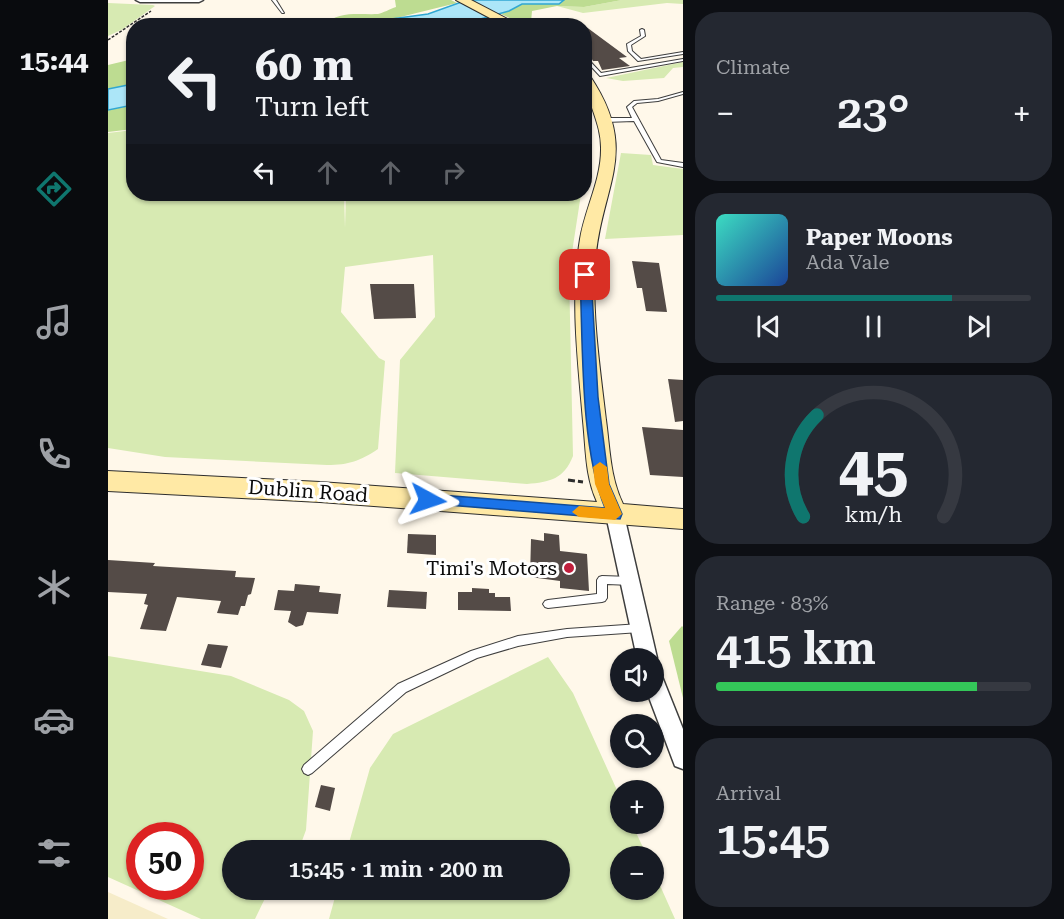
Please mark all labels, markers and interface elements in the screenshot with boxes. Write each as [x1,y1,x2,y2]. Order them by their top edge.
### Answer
text: 60 m [255,41,353,90]
icon: left [156,42,234,120]
text: 15:44 [20,45,88,77]
text: Climate [716,55,790,79]
text: 23° [837,86,910,139]
text: Turn left [255,91,369,123]
text: − [716,94,734,133]
text: + [1013,94,1031,133]
icon: left [248,156,281,189]
icon: ahead [311,156,344,189]
icon: ahead [374,156,407,189]
icon: right [437,156,470,189]
icon: directions [33,168,75,210]
text: Paper Moons [806,225,953,250]
pin [559,249,610,300]
text: Ada Vale [806,250,889,274]
icon: arrive [568,258,601,291]
icon: music [33,301,75,343]
icon: previous [752,310,785,343]
icon: pause [857,310,890,343]
icon: next [962,310,995,343]
icon: phone [33,433,75,475]
text: 45 [839,433,908,506]
position arrow [396,468,460,532]
street label: Dublin Road [247,475,369,507]
text: km/h [845,502,902,527]
place label: Timi's Motors [426,556,557,580]
marker: Timi's Motors [562,561,576,575]
icon: climate [33,566,75,608]
text: Range · 83% [716,591,828,615]
text: 415 km [716,622,876,675]
map controls [610,648,664,900]
button: sound [610,648,664,702]
icon: car [33,699,75,741]
button: search [610,714,664,768]
button: + [610,780,664,834]
text: Arrival [716,781,781,805]
text: 15:45 [716,812,830,865]
speed limit sign: 50 [126,822,204,900]
icon: filters [33,832,75,874]
button: − [610,846,664,900]
text: 15:45 · 1 min · 200 m [289,857,503,882]

